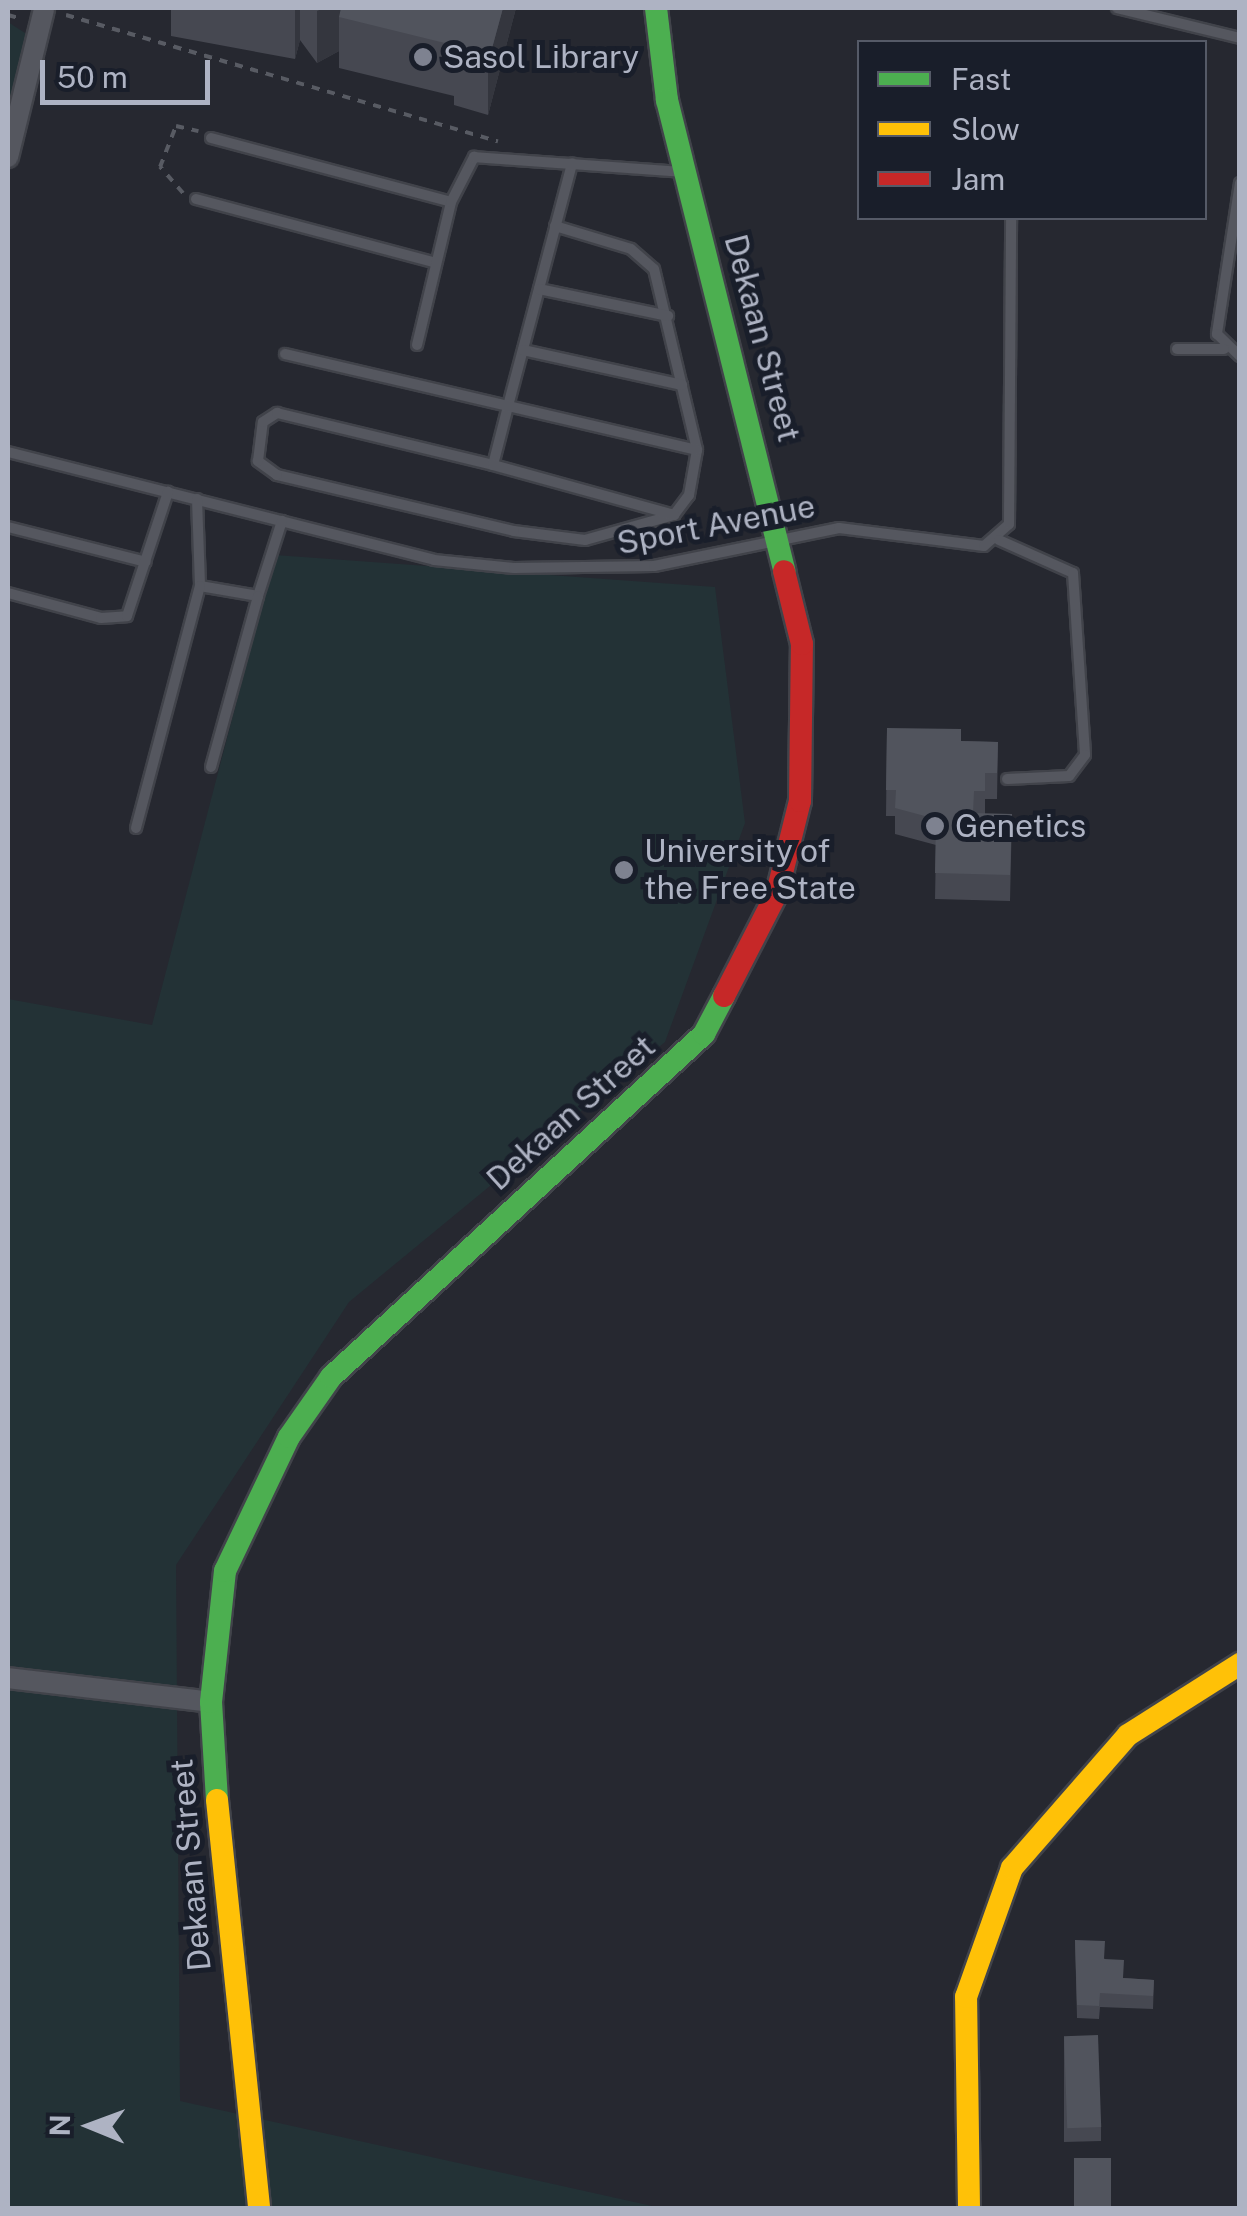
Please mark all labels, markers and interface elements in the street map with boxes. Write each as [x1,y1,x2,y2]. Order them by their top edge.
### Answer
place label: Sasol Library [443,38,639,76]
scale bar [45,40,215,102]
legend [857,40,1207,220]
marker: Sasol Library [412,46,434,68]
text: 50 m [57,59,128,95]
text: Fast [951,61,1011,97]
text: Slow [951,111,1020,147]
text: Jam [951,161,1005,197]
street label: Dekaan Street [716,230,808,446]
street label: Sport Avenue [614,487,818,563]
place label: Genetics [955,807,1086,845]
marker: Genetics [924,815,946,837]
place label: University of the Free State [644,833,856,908]
marker: University of the Free State [613,859,635,881]
street label: Dekaan Street [479,1028,663,1198]
street label: Dekaan Street [163,1757,219,1973]
north arrow [40,2076,140,2176]
text: N [43,2114,76,2137]

